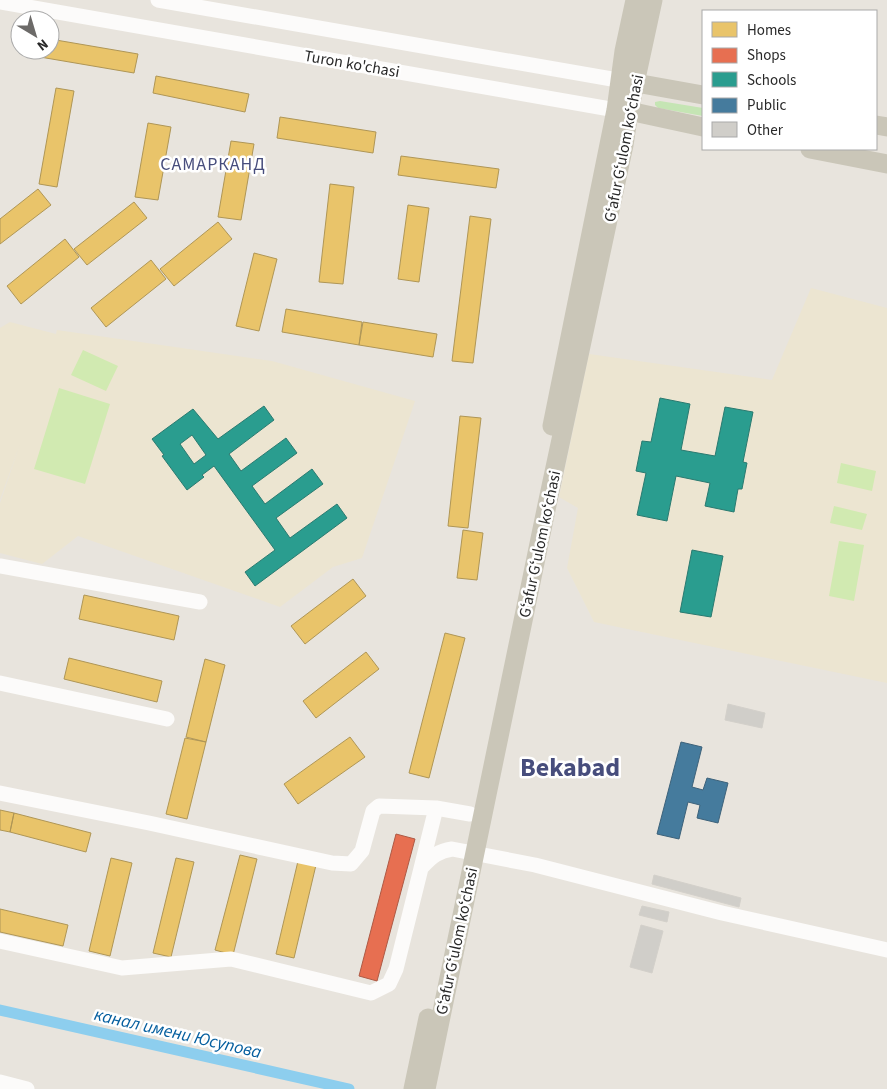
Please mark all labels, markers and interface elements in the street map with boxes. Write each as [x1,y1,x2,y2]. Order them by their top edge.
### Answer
north arrow [10,10,60,60]
legend [702,10,877,150]
text: Homes [747,20,791,41]
text: N [33,34,52,55]
street label: Turon ko'chasi [302,45,401,83]
text: Shops [747,45,786,66]
text: Schools [747,70,796,91]
street label: Gʻafur Gʻulom koʻchasi [599,73,649,224]
text: Public [747,95,786,116]
text: Other [747,120,784,141]
district label: САМАРКАНД [160,152,266,177]
street label: Gʻafur Gʻulom koʻchasi [514,469,566,620]
district label: Bekabad [520,749,620,786]
street label: Gʻafur Gʻulom koʻchasi [431,866,483,1017]
water label: канал имени Юсупова [92,1002,264,1065]

